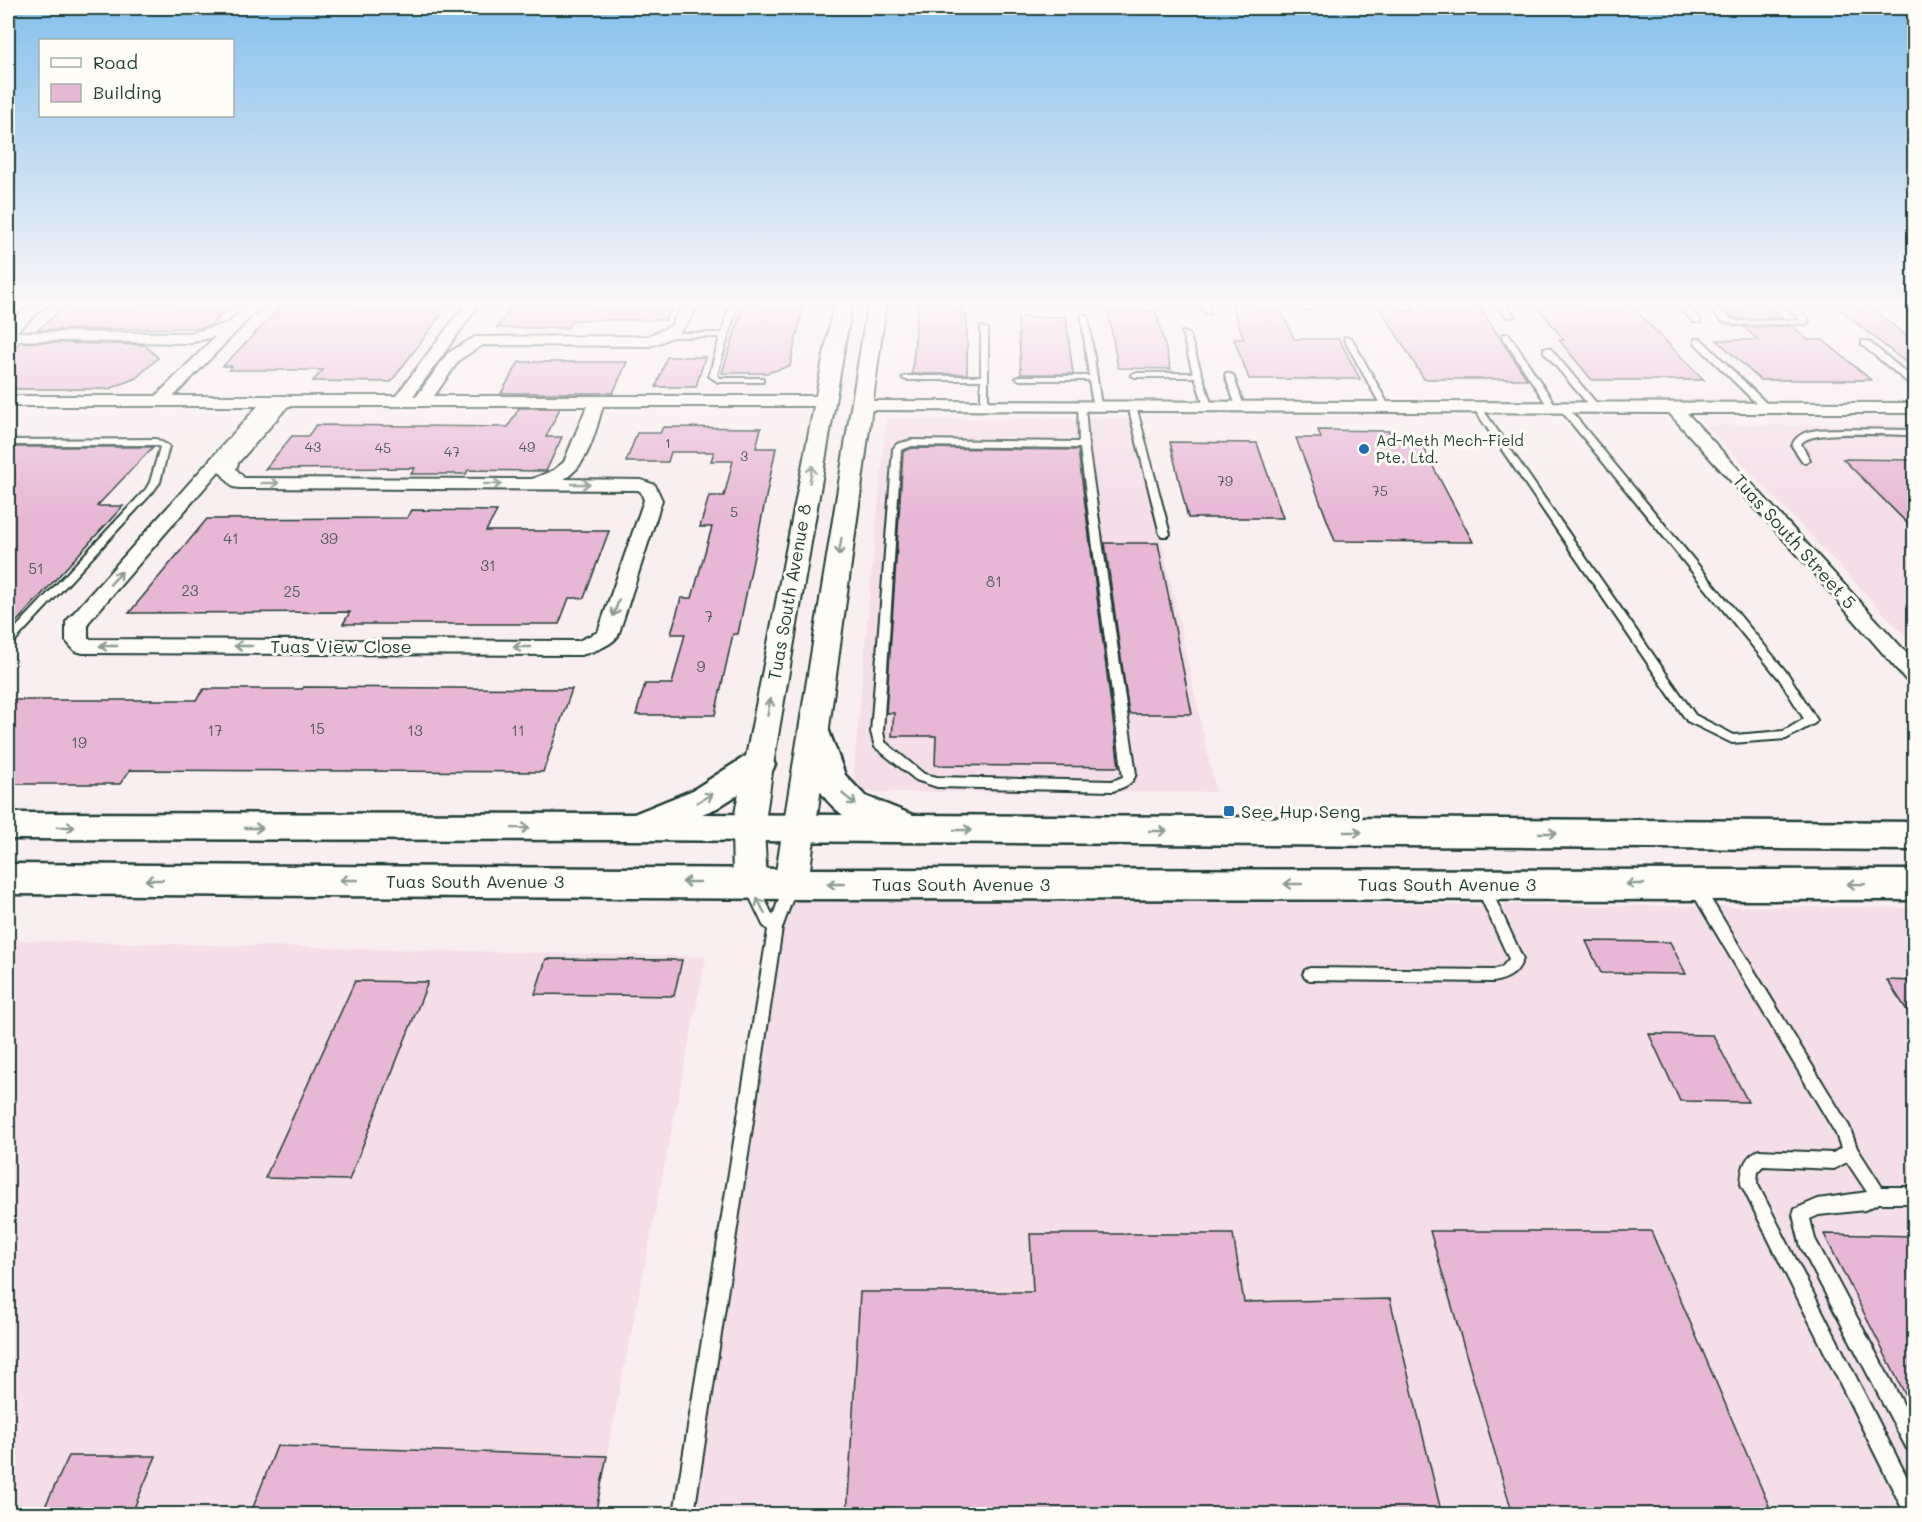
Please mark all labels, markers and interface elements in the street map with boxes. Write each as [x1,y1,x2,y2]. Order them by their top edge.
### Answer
legend [39,39,234,117]
text: Road [93,50,138,74]
text: Building [93,80,161,104]
place label: Ad-Meth Mech-Field Pte. Ltd. [1376,430,1524,467]
house number: 1 [665,433,671,452]
house number: 43 [305,437,321,456]
house number: 49 [519,437,535,456]
house number: 45 [375,438,391,457]
house number: 47 [444,442,460,461]
marker: Ad-Meth Mech-Field Pte. Ltd. [1357,442,1371,456]
house number: 3 [740,446,748,465]
one-way arrow [805,465,816,484]
street label: Tuas South Street 5 [1728,468,1862,614]
house number: 79 [1217,471,1233,490]
one-way arrow [260,477,280,489]
one-way arrow [483,478,503,490]
one-way arrow [571,478,591,490]
house number: 75 [1372,481,1388,500]
house number: 5 [730,502,738,521]
street label: Tuas South Avenue 8 [762,502,816,682]
house number: 41 [223,528,239,548]
house number: 39 [320,528,338,548]
one-way arrow [834,537,845,556]
house number: 31 [480,555,496,575]
house number: 51 [28,558,44,578]
one-way arrow [109,571,123,586]
house number: 81 [986,571,1002,591]
house number: 23 [181,580,199,600]
house number: 25 [283,581,301,601]
one-way arrow [610,598,621,617]
house number: 7 [705,606,713,626]
street label: Tuas View Close [270,634,412,658]
one-way arrow [99,640,119,652]
one-way arrow [234,640,254,652]
one-way arrow [513,641,533,653]
house number: 9 [697,656,706,676]
one-way arrow [763,698,774,718]
house number: 15 [309,718,325,738]
house number: 17 [207,720,223,740]
house number: 13 [407,720,423,740]
house number: 11 [511,720,525,740]
house number: 19 [71,732,87,752]
one-way arrow [696,791,714,803]
one-way arrow [841,793,857,806]
place label: See Hup Seng [1241,799,1360,823]
marker: See Hup Seng [1222,804,1236,818]
one-way arrow [55,821,75,833]
one-way arrow [244,822,264,834]
one-way arrow [510,822,530,834]
one-way arrow [953,824,973,836]
one-way arrow [1148,825,1168,837]
one-way arrow [1343,826,1363,838]
one-way arrow [1538,827,1558,839]
street label: Tuas South Avenue 3 [386,869,564,893]
street label: Tuas South Avenue 3 [872,872,1050,896]
street label: Tuas South Avenue 3 [1358,872,1536,896]
one-way arrow [145,874,165,886]
one-way arrow [340,875,360,886]
one-way arrow [682,876,702,888]
one-way arrow [826,878,846,890]
one-way arrow [1284,878,1304,890]
one-way arrow [1626,878,1646,890]
one-way arrow [1847,878,1867,890]
one-way arrow [755,898,766,916]

